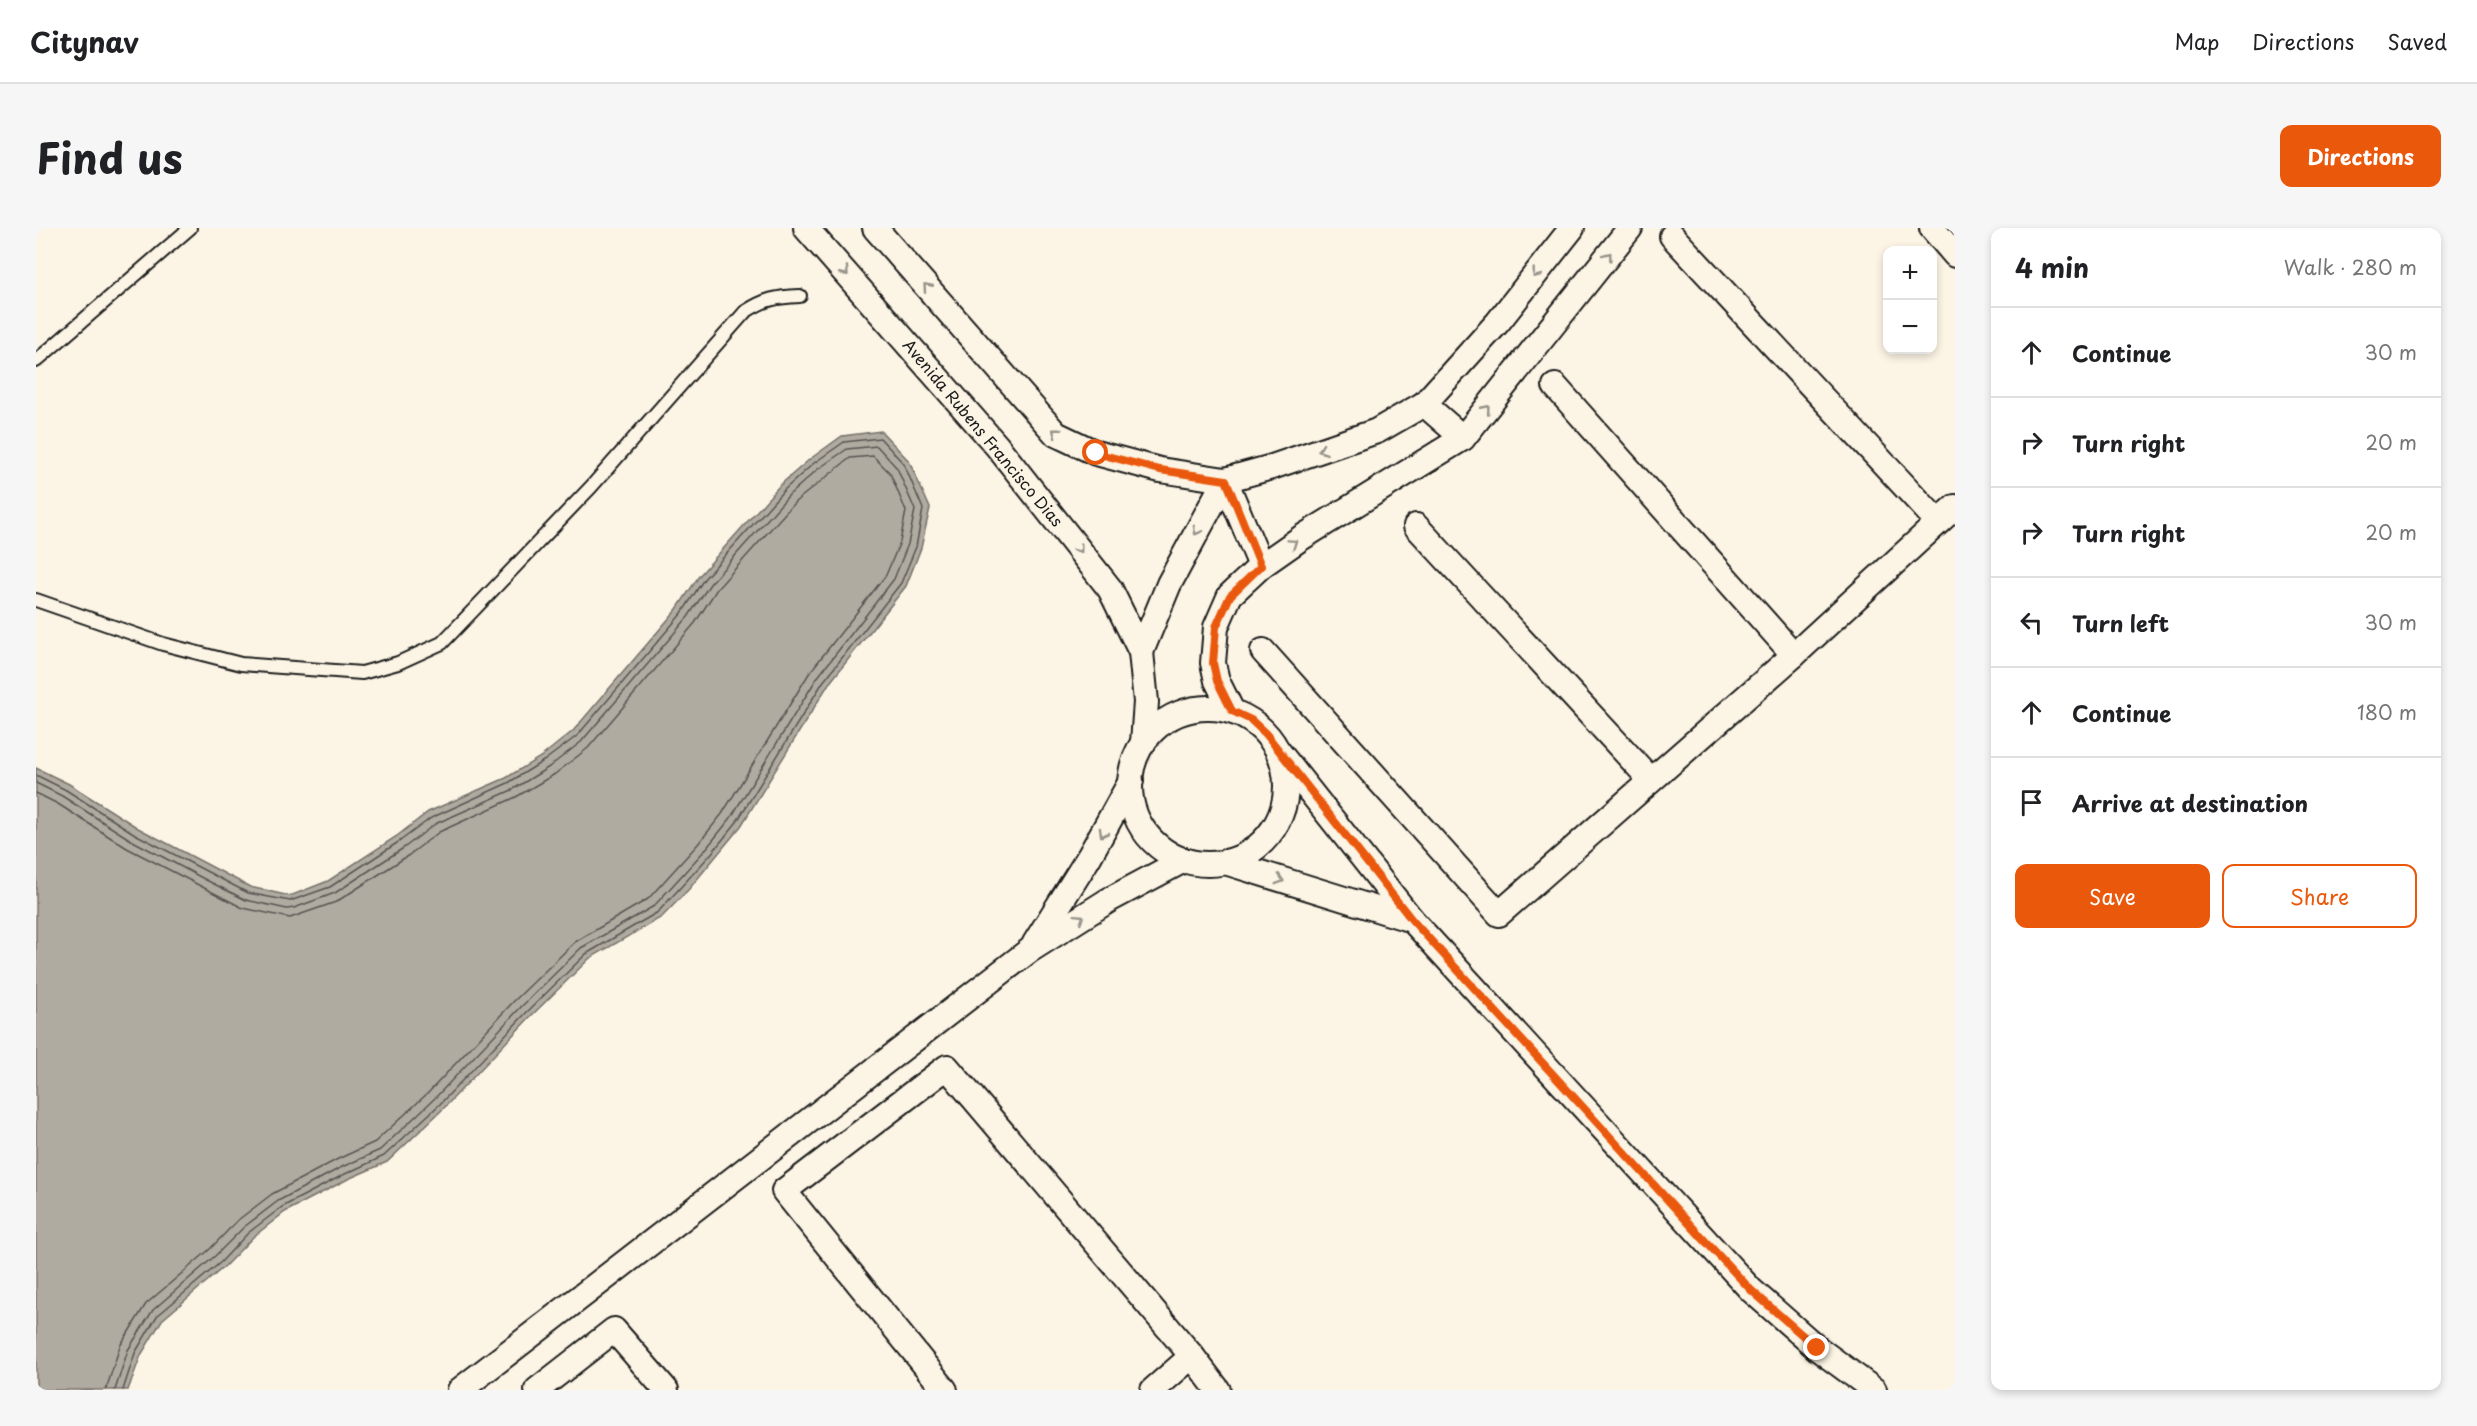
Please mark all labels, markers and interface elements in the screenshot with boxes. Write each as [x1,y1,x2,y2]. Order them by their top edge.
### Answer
text: Citynav [30,20,139,63]
text: Map [2174,25,2219,57]
text: Directions [2252,25,2354,57]
text: Saved [2387,25,2447,57]
text: Find us [36,125,183,188]
button: Directions [2280,125,2441,187]
map controls [1883,246,1937,354]
button: + [1883,246,1937,300]
text: 4 min [2015,248,2089,287]
one-way arrow [1600,252,1611,263]
text: Walk · 280 m [2284,252,2417,282]
one-way arrow [838,265,849,276]
one-way arrow [1532,267,1543,278]
one-way arrow [923,283,934,294]
button: − [1883,300,1937,354]
street label: Avenida Rubens Francisco Dias [898,333,1070,531]
icon: ahead [2015,336,2048,369]
text: Continue [2072,336,2171,369]
text: 30 m [2364,337,2417,367]
one-way arrow [1479,405,1490,416]
icon: right [2015,426,2048,459]
text: Turn right [2072,426,2185,459]
text: 20 m [2365,427,2417,457]
one-way arrow [1052,428,1063,439]
route start [1082,439,1108,465]
one-way arrow [1317,443,1328,455]
icon: right [2015,516,2048,549]
text: Turn right [2072,516,2185,549]
text: 20 m [2365,517,2417,547]
one-way arrow [1193,525,1204,535]
one-way arrow [1287,540,1298,551]
one-way arrow [1072,542,1083,553]
icon: left [2015,606,2048,639]
text: Turn left [2072,606,2169,639]
text: 30 m [2364,607,2417,637]
icon: ahead [2015,696,2048,729]
text: Continue [2072,696,2171,729]
text: 180 m [2357,697,2417,727]
icon: arrive [2015,786,2048,819]
text: Arrive at destination [2072,786,2308,819]
one-way arrow [1099,826,1110,837]
button: Save [2015,864,2210,928]
button: Share [2222,864,2417,928]
one-way arrow [1274,872,1285,885]
one-way arrow [1073,915,1084,926]
route end [1803,1334,1829,1360]

